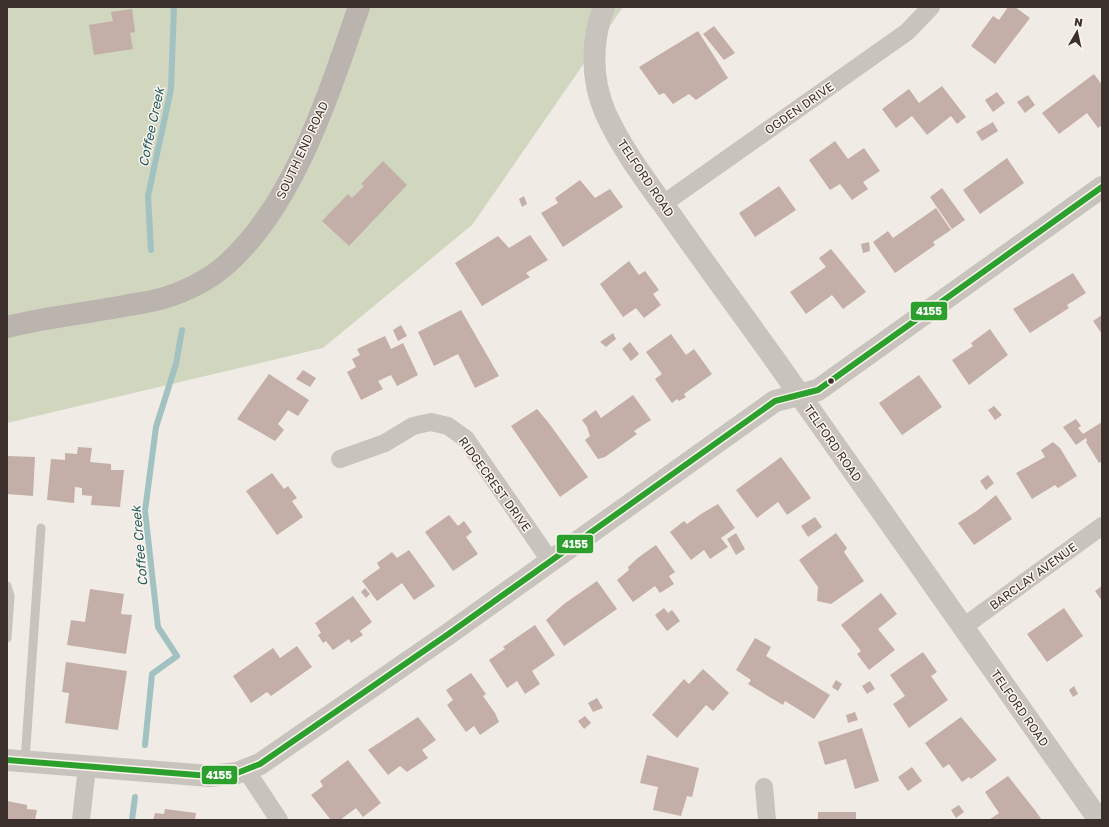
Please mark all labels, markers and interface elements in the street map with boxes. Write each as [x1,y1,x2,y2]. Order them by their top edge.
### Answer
north arrow [1057,12,1097,52]
text: N [1073,15,1084,29]
street label: OGDEN DRIVE [762,79,836,137]
water label: Coffee Creek [135,84,168,168]
street label: SOUTH END ROAD [273,99,331,201]
street label: TELFORD ROAD [615,136,677,220]
line badge: 4155 [910,301,948,321]
text: 4155 [916,304,942,317]
unlabelled marker [826,376,836,386]
street label: TELFORD ROAD [801,402,865,484]
street label: RIDGECREST DRIVE [456,434,534,534]
water label: Coffee Creek [127,504,150,587]
line badge: 4155 [556,534,594,554]
text: 4155 [562,537,588,550]
street label: BARCLAY AVENUE [986,539,1080,613]
street label: TELFORD ROAD [988,667,1052,749]
line badge: 4155 [201,765,238,785]
text: 4155 [206,768,232,781]

